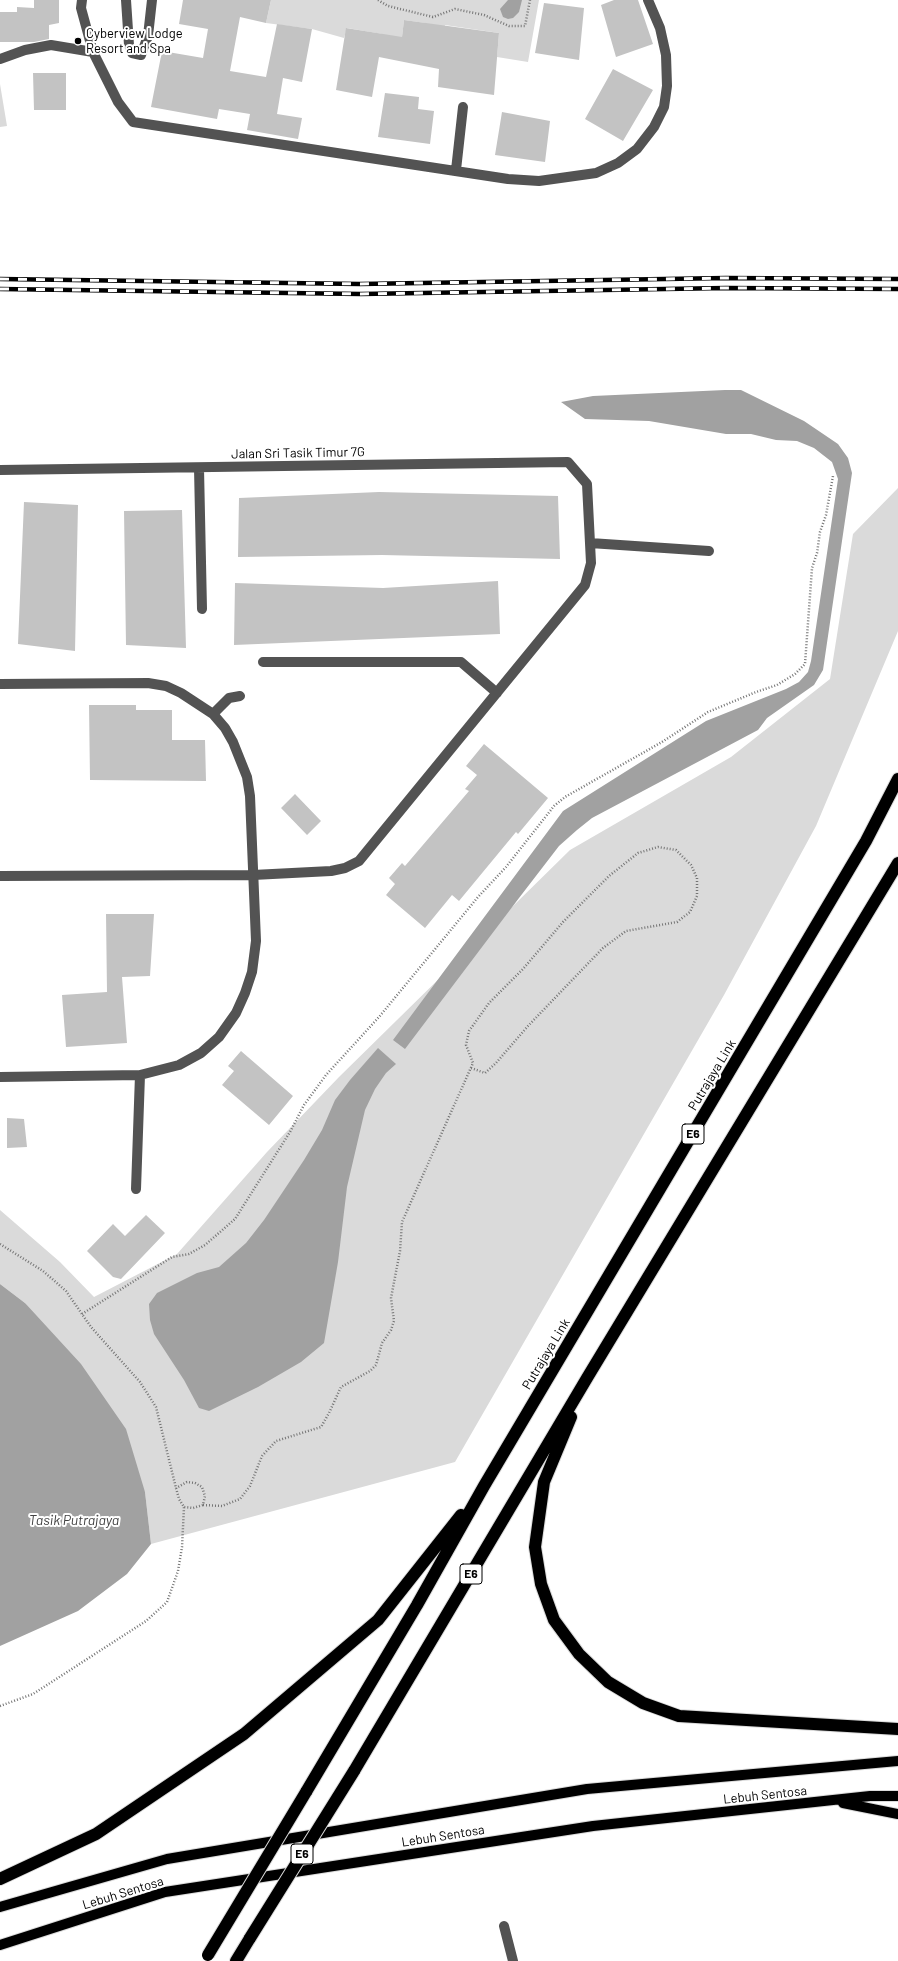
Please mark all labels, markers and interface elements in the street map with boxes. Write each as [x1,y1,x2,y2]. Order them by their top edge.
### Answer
place label: Cyberview Lodge Resort and Spa [86,26,183,57]
marker: Cyberview Lodge Resort and Spa [73,36,83,46]
street label: Jalan Sri Tasik Timur 7G [231,444,365,462]
street label: Putrajaya Link [685,1037,739,1113]
road number: E6 [682,1124,704,1144]
street label: Putrajaya Link [519,1316,573,1392]
water label: Tasik Putrajaya [29,1512,119,1528]
road number: E6 [460,1564,482,1584]
street label: Lebuh Sentosa [722,1783,808,1807]
street label: Lebuh Sentosa [400,1822,486,1850]
road number: E6 [291,1844,313,1864]
street label: Lebuh Sentosa [81,1873,165,1913]

